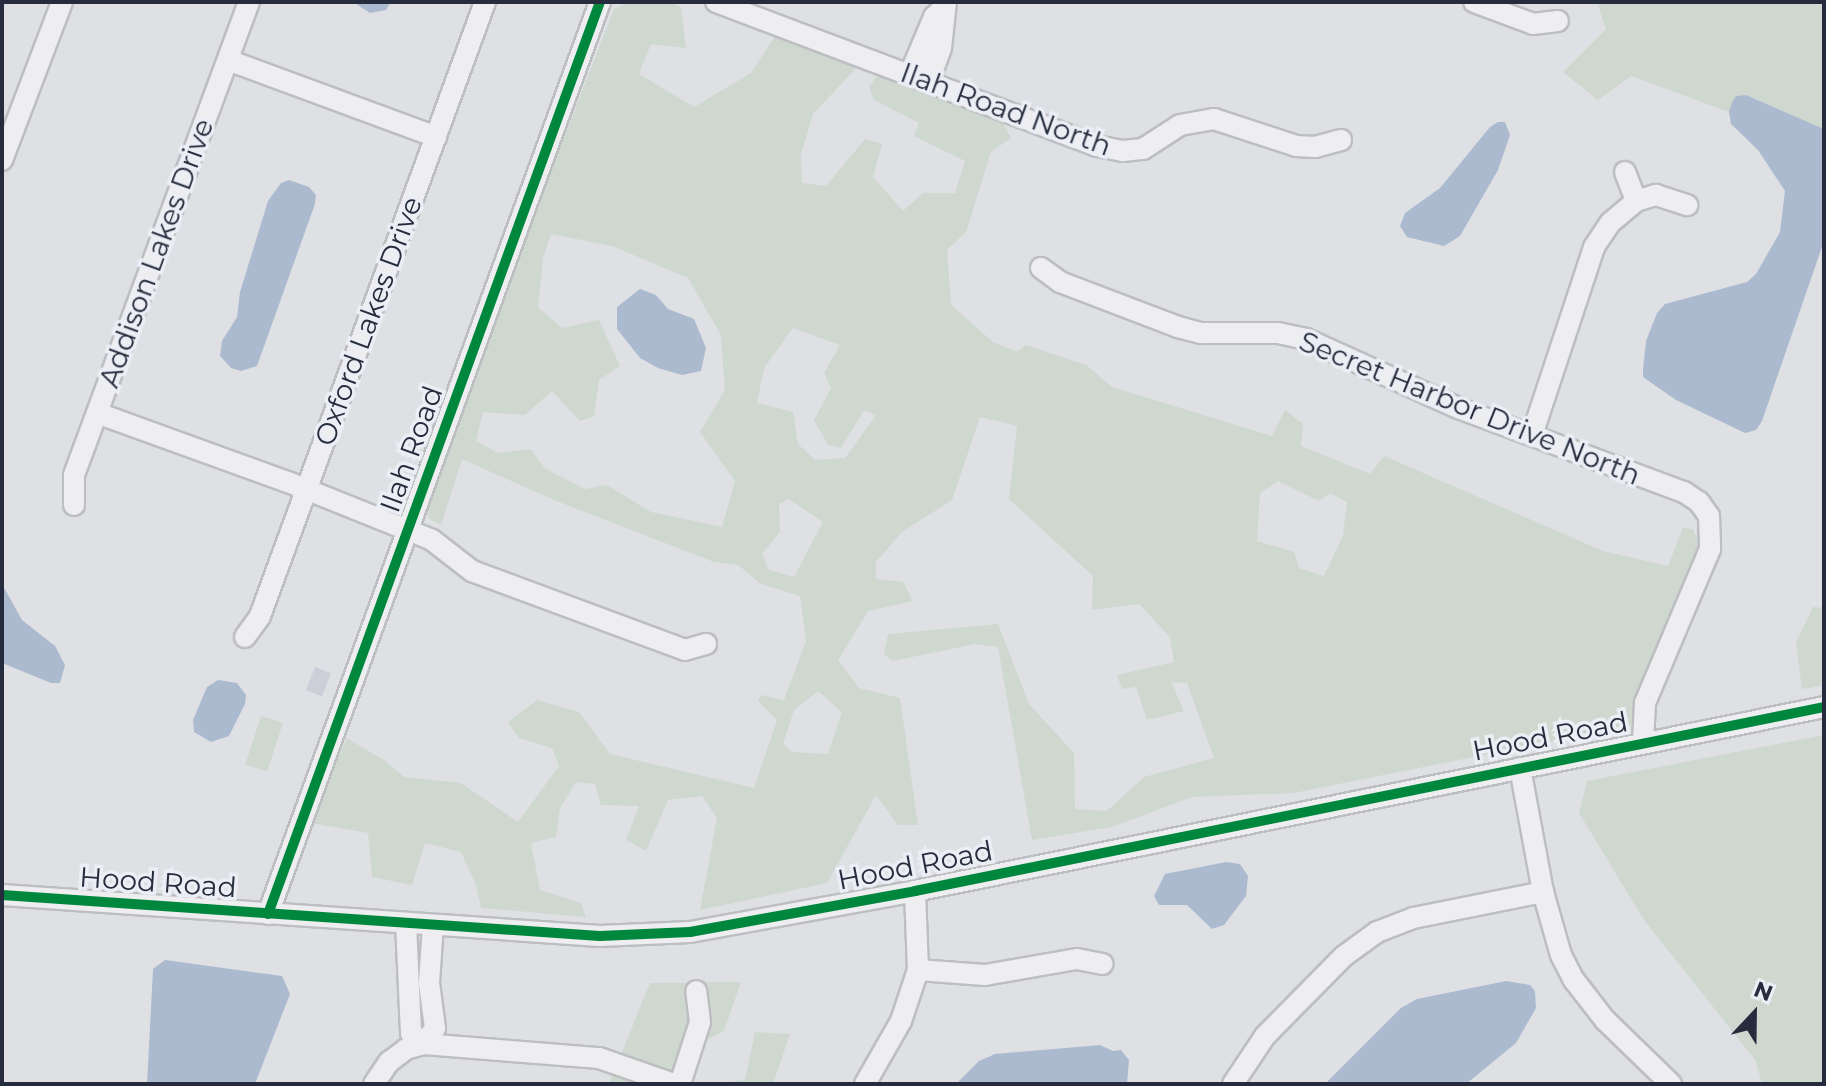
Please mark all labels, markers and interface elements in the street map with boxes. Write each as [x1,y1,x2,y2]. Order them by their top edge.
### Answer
street label: Ilah Road North [896,55,1116,163]
street label: Addison Lakes Drive [92,114,220,392]
street label: Oxford Lakes Drive [307,192,429,450]
street label: Secret Harbor Drive North [1295,324,1645,492]
street label: Ilah Road [373,381,449,517]
street label: Hood Road [1470,704,1630,768]
street label: Hood Road [835,833,995,897]
street label: Hood Road [78,860,238,904]
north arrow [1714,974,1794,1054]
text: N [1750,975,1776,1007]

